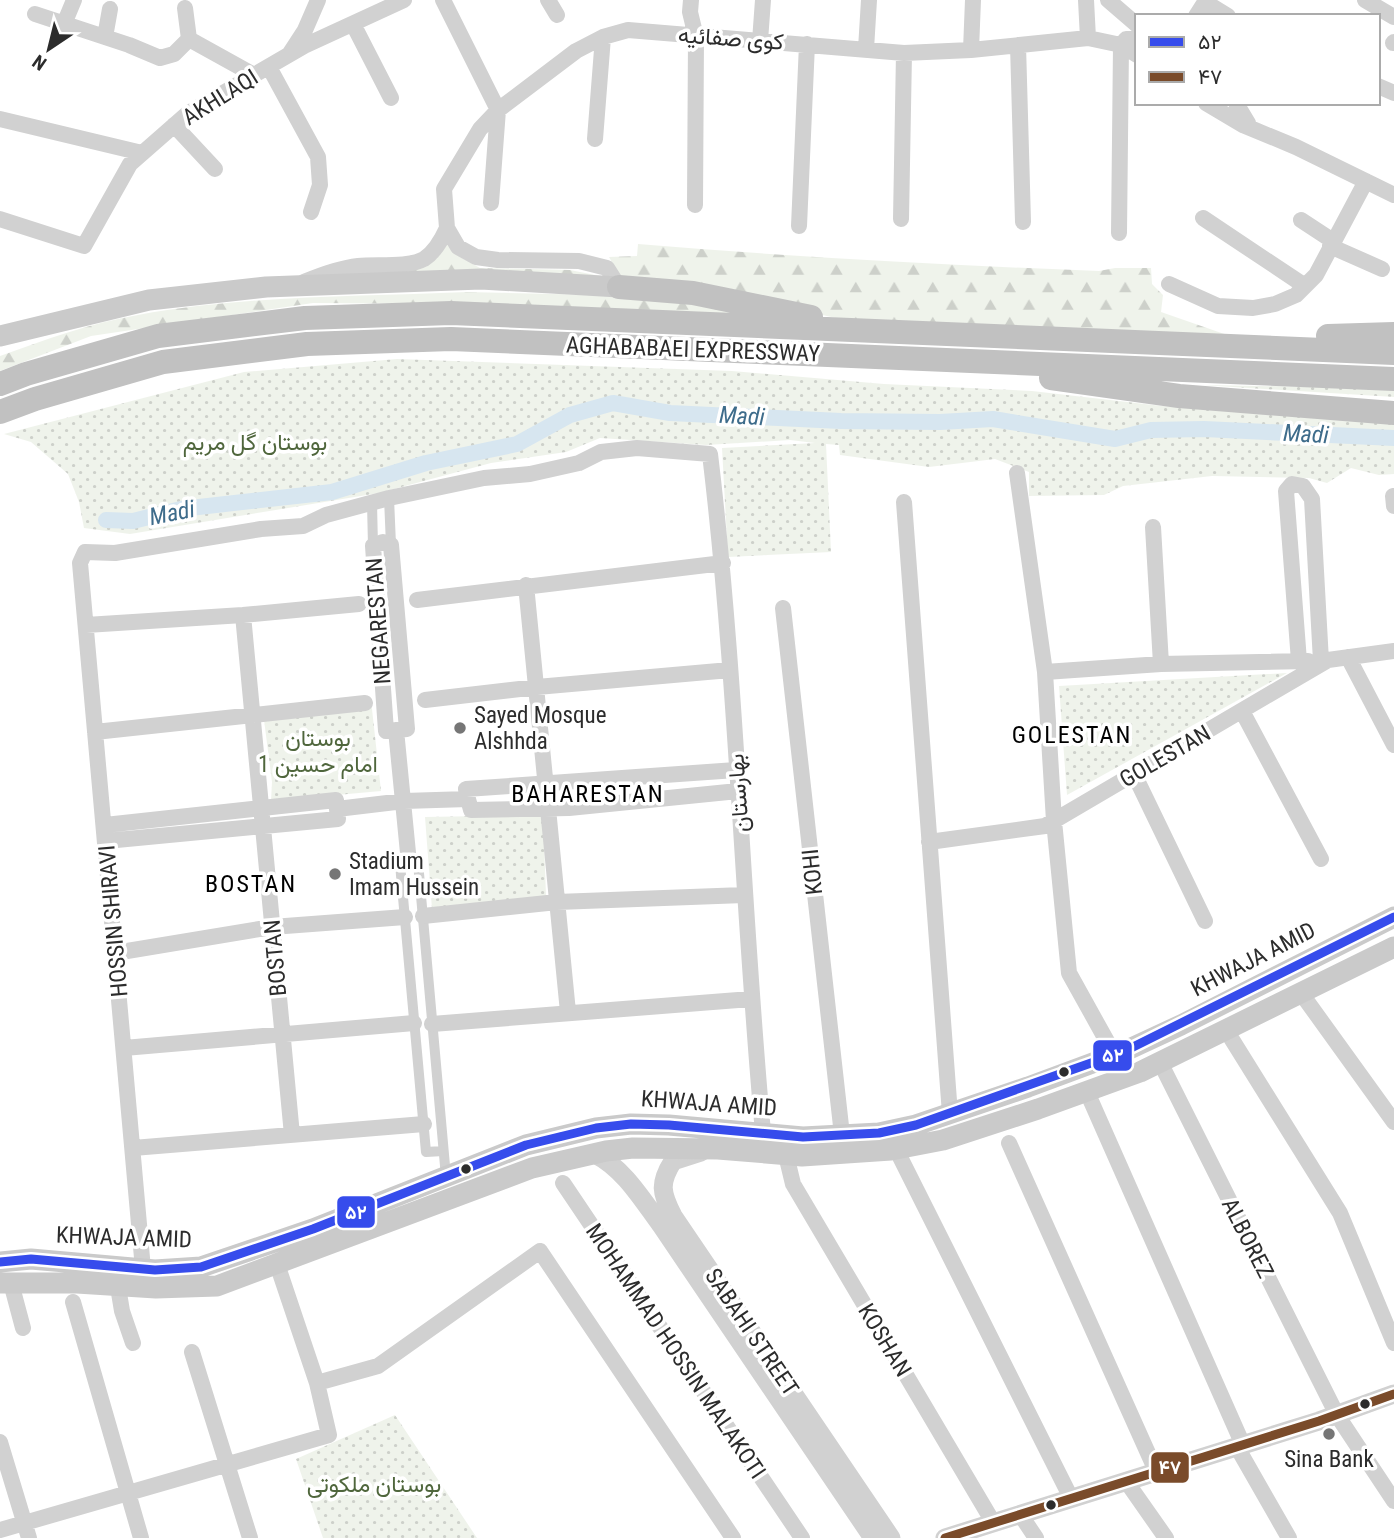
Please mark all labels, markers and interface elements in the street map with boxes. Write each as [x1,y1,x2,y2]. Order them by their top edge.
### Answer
north arrow [14,14,84,84]
legend [1135,14,1380,105]
street label: کوی صفائیه [677,21,785,57]
text: ۵۲ [1198,30,1221,54]
text: N [28,50,51,75]
street label: AKHLAQI [178,64,263,131]
text: ۴۷ [1198,65,1222,89]
street label: AGHABABAEI EXPRESSWAY [565,332,820,367]
water label: Madi [718,401,766,431]
water label: Madi [1282,419,1330,449]
park label: بوستان گل مریم [183,429,327,457]
water label: Madi [147,495,198,531]
street label: NEGARESTAN [361,557,396,685]
place label: Sayed Mosque Alshhda [474,702,607,755]
marker: Sayed Mosque Alshhda [452,720,468,736]
street label: GOLESTAN [1115,720,1215,793]
district label: GOLESTAN [1012,721,1132,749]
park label: بوستان امام حسین 1 [258,725,378,779]
street label: بهارستان [722,753,756,833]
district label: BAHARESTAN [511,780,665,808]
street label: HOSSIN SHIRAVI [93,844,134,998]
place label: Stadium Imam Hussein [349,848,479,901]
street label: KOHI [797,848,828,896]
marker: Stadium Imam Hussein [327,866,343,882]
district label: BOSTAN [205,870,297,898]
street label: KHWAJA AMID [1186,917,1320,1002]
street label: BOSTAN [259,918,292,997]
line badge: ۵۲ [1092,1039,1133,1072]
text: ۵۲ [1102,1044,1124,1067]
unlabelled marker [1057,1065,1071,1079]
street label: KHWAJA AMID [640,1085,778,1122]
unlabelled marker [459,1162,473,1176]
street label: ALBOREZ [1216,1194,1279,1283]
line badge: ۵۲ [336,1195,376,1229]
text: ۵۲ [345,1201,367,1224]
street label: MOHAMMAD HOSSIN MALAKOTI [580,1219,771,1484]
street label: KHWAJA AMID [56,1222,192,1253]
street label: SABAHI STREET [699,1264,804,1401]
street label: KOSHAN [852,1299,917,1381]
unlabelled marker [1358,1397,1372,1411]
marker: Sina Bank [1321,1426,1337,1442]
place label: Sina Bank [1284,1446,1374,1473]
line badge: ۴۷ [1150,1451,1190,1484]
text: ۴۷ [1159,1456,1182,1479]
park label: بوستان ملکوتی [307,1471,441,1499]
unlabelled marker [1044,1498,1058,1512]

